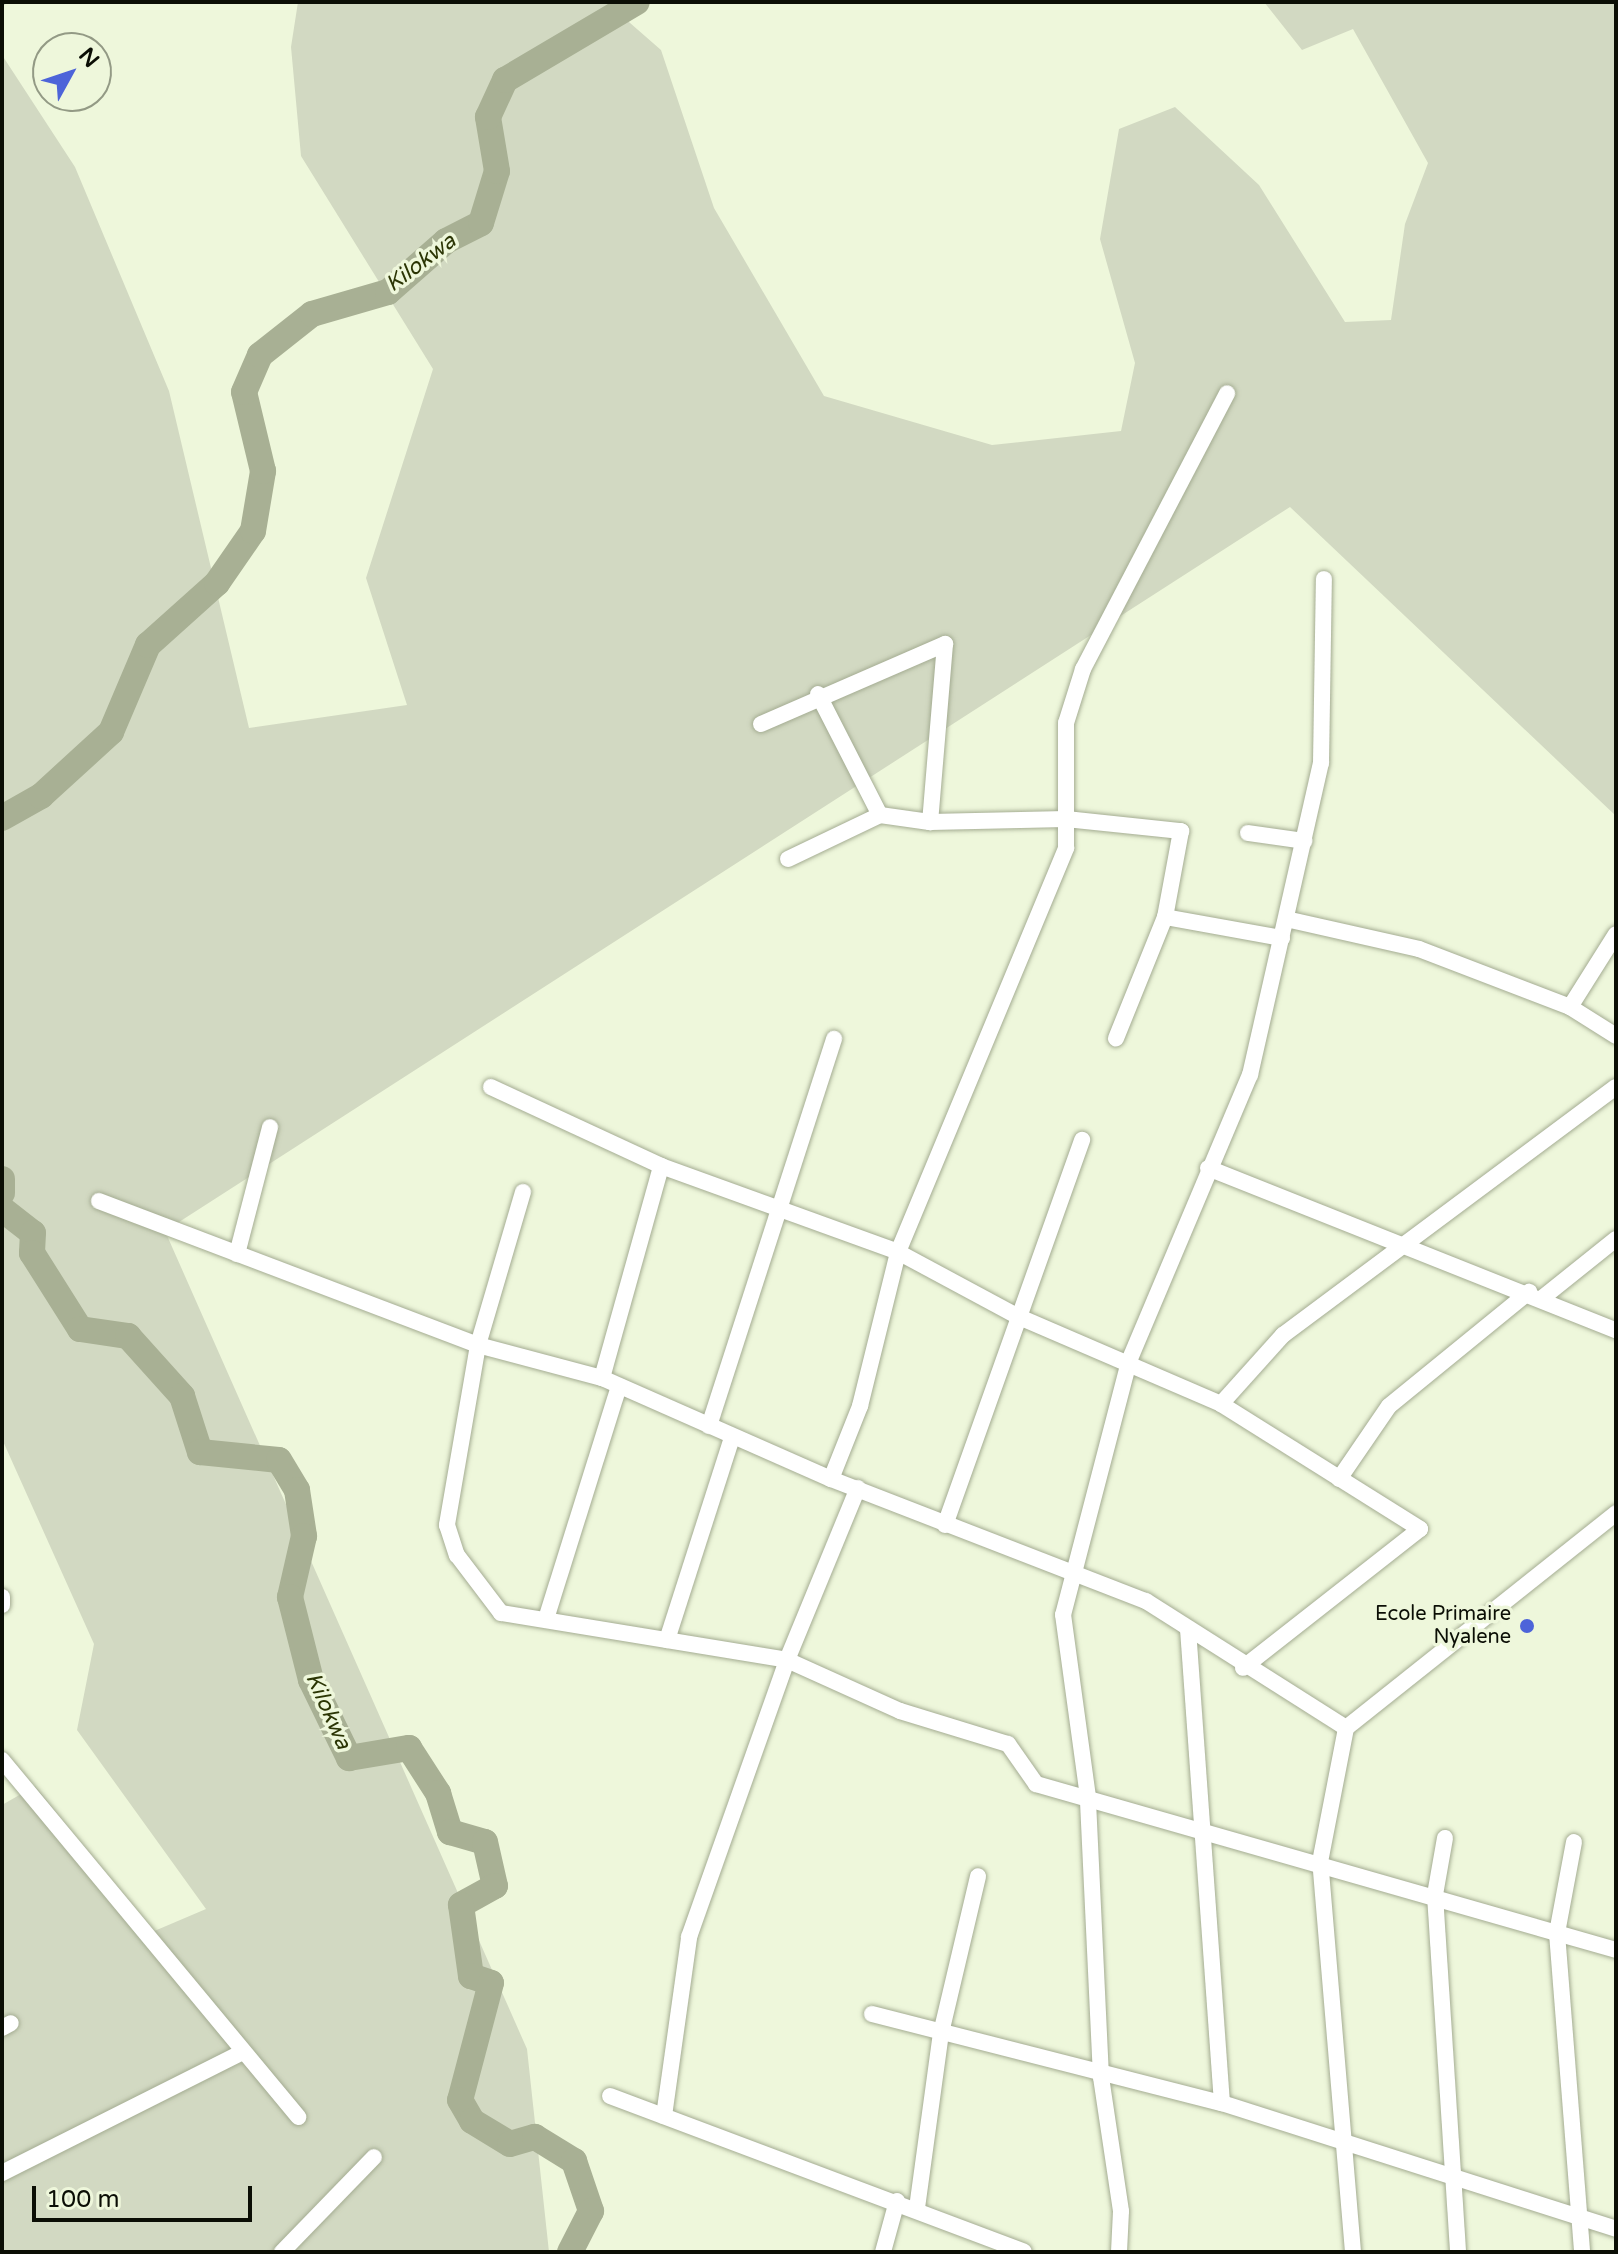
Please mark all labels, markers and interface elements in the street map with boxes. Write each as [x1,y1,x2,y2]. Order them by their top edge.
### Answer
north arrow [32,32,112,112]
text: N [73,43,104,73]
water label: Kilokwa [381,228,461,298]
place label: Ecole Primaire Nyalene [1375,1602,1511,1649]
marker: Ecole Primaire Nyalene [1518,1617,1536,1635]
water label: Kilokwa [300,1669,356,1753]
scale bar [36,2170,256,2220]
text: 100 m [46,2185,120,2214]

